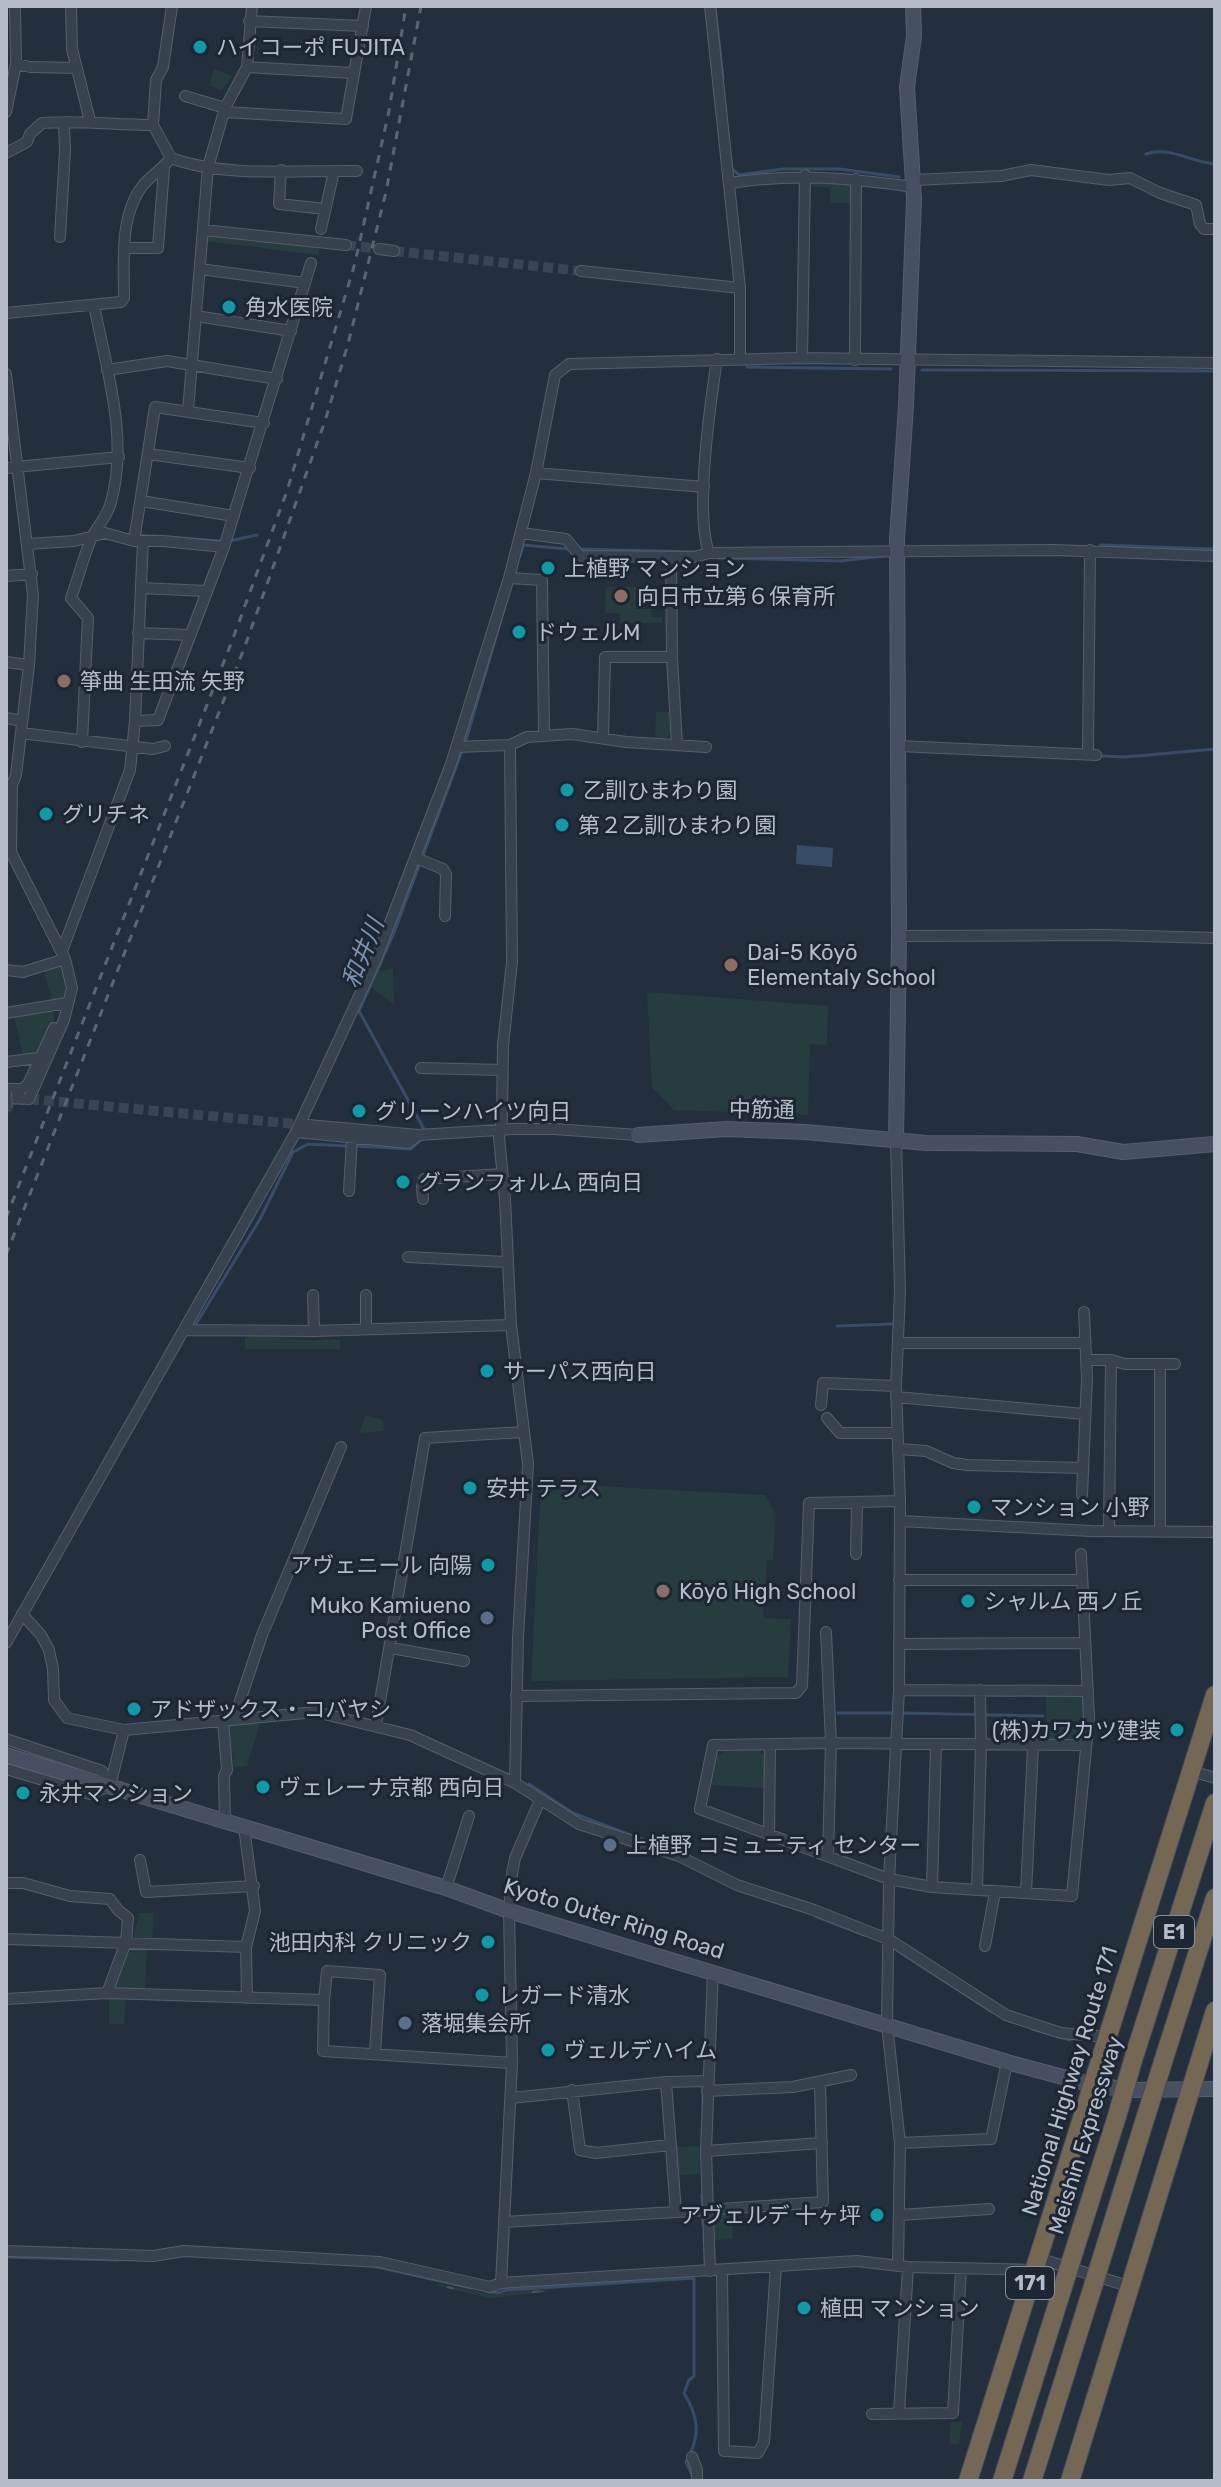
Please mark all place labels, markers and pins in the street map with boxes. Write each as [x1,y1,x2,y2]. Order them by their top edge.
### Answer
place label: ハイコーポ FUJITA [216,34,405,61]
marker: ハイコーポ FUJITA [191,38,209,56]
place label: 角水医院 [245,294,333,321]
marker: 角水医院 [220,298,238,316]
place label: 上植野 マンション [564,555,745,582]
marker: 上植野 マンション [539,559,557,577]
place label: 向日市立第６保育所 [637,583,835,610]
marker: 向日市立第６保育所 [612,587,630,605]
place label: ドウェルM [535,619,640,646]
marker: ドウェルM [510,623,528,641]
place label: 箏曲 生田流 矢野 [80,668,245,695]
marker: 箏曲 生田流 矢野 [55,672,73,690]
place label: 乙訓ひまわり園 [583,777,737,804]
marker: 乙訓ひまわり園 [558,781,576,799]
place label: グリチネ [62,801,150,828]
marker: グリチネ [37,805,55,823]
place label: 第２乙訓ひまわり園 [578,812,776,839]
marker: 第２乙訓ひまわり園 [553,816,571,834]
place label: Dai-5 Kōyō Elementaly School [747,939,936,991]
marker: Dai-5 Kōyō Elementaly School [722,956,740,974]
place label: グリーンハイツ向日 [375,1098,571,1125]
marker: グリーンハイツ向日 [350,1102,368,1120]
place label: グランフォルム 西向日 [419,1169,643,1196]
marker: グランフォルム 西向日 [394,1173,412,1191]
place label: サーパス西向日 [503,1358,657,1385]
marker: サーパス西向日 [478,1362,496,1380]
place label: 安井 テラス [486,1475,601,1502]
marker: 安井 テラス [461,1479,479,1497]
place label: マンション 小野 [990,1494,1149,1521]
marker: マンション 小野 [965,1498,983,1516]
place label: アヴェニール 向陽 [291,1552,472,1579]
marker: アヴェニール 向陽 [479,1556,497,1574]
place label: Kōyō High School [679,1578,856,1605]
marker: Kōyō High School [654,1582,672,1600]
place label: シャルム 西ノ丘 [984,1588,1143,1615]
place label: Muko Kamiueno Post Office [310,1592,471,1644]
marker: シャルム 西ノ丘 [959,1592,977,1610]
marker: Muko Kamiueno Post Office [478,1609,496,1627]
place label: アドザックス・コバヤシ [150,1696,391,1723]
marker: アドザックス・コバヤシ [125,1700,143,1718]
place label: (株)カワカツ建装 [992,1717,1161,1744]
marker: (株)カワカツ建装 [1168,1721,1186,1739]
place label: ヴェレーナ京都 西向日 [279,1774,504,1801]
marker: ヴェレーナ京都 西向日 [254,1778,272,1796]
place label: 永井マンション [39,1780,193,1807]
marker: 永井マンション [14,1784,32,1802]
place label: 上植野 コミュニティ センター [626,1832,921,1859]
marker: 上植野 コミュニティ センター [601,1836,619,1854]
place label: 池田内科 クリニック [269,1929,472,1956]
marker: 池田内科 クリニック [479,1933,497,1951]
place label: レガード清水 [498,1982,630,2009]
marker: レガード清水 [473,1986,491,2004]
place label: 落堀集会所 [421,2010,531,2037]
marker: 落堀集会所 [396,2014,414,2032]
place label: ヴェルデハイム [564,2037,717,2064]
marker: ヴェルデハイム [539,2041,557,2059]
place label: アヴェルデ 十ヶ坪 [680,2202,861,2229]
marker: アヴェルデ 十ヶ坪 [868,2206,886,2224]
place label: 植田 マンション [820,2295,979,2322]
marker: 植田 マンション [795,2299,813,2317]

